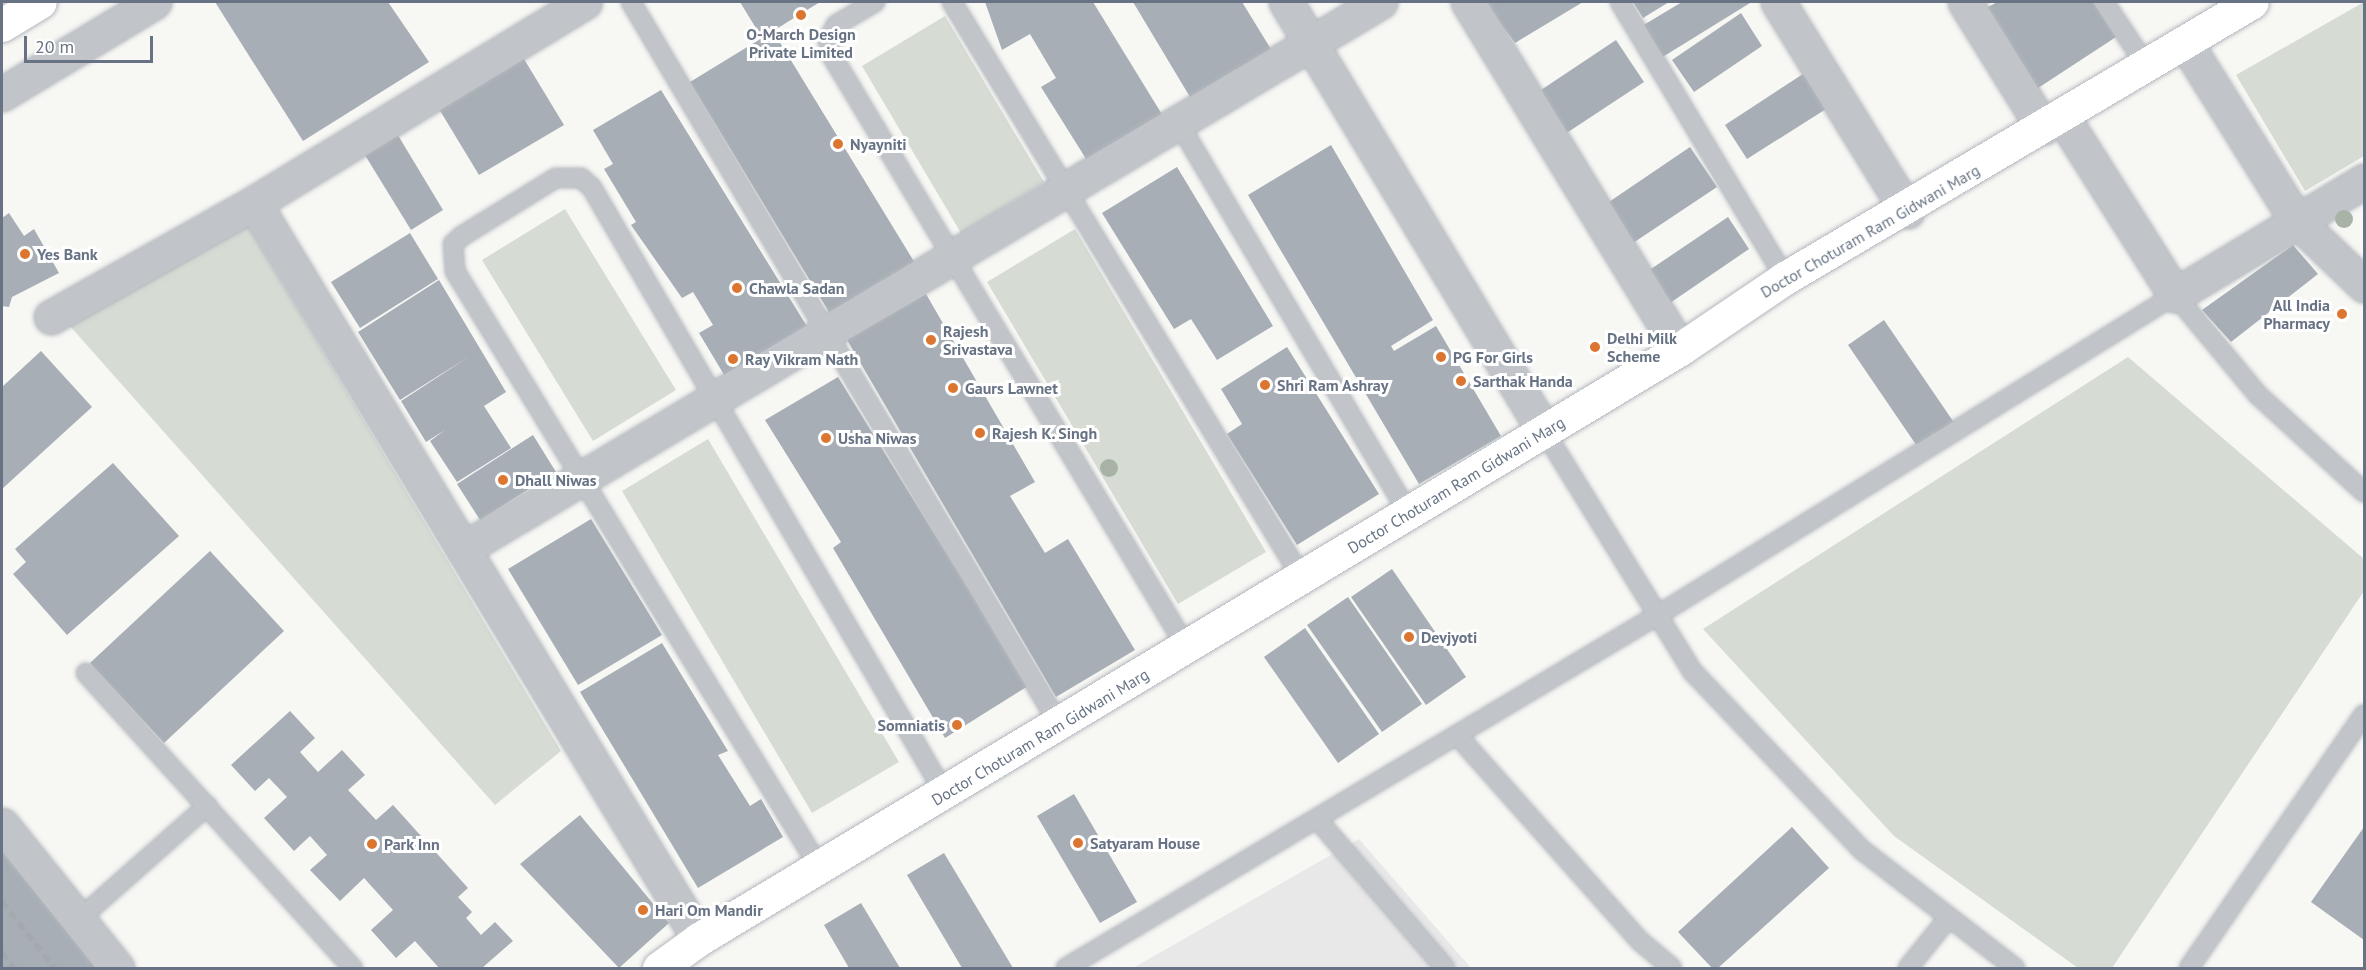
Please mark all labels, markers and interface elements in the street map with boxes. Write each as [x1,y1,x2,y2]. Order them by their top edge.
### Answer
marker: O-March Design Private Limited [794,8,808,22]
scale bar [27,24,156,62]
place label: O-March Design Private Limited [746,24,856,62]
text: 20 m [35,35,74,58]
place label: Nyayniti [850,134,907,154]
marker: Nyayniti [831,137,845,151]
street label: Doctor Choturam Ram Gidwani Marg [1757,160,1983,302]
place label: Yes Bank [37,244,98,264]
marker: Yes Bank [18,247,32,261]
place label: Chawla Sadan [749,278,845,298]
marker: Chawla Sadan [730,281,744,295]
place label: All India Pharmacy [2263,295,2330,333]
marker: All India Pharmacy [2335,307,2349,321]
place label: Rajesh Srivastava [943,321,1013,359]
place label: Delhi Milk Scheme [1607,328,1677,366]
marker: Rajesh Srivastava [924,333,938,347]
marker: Delhi Milk Scheme [1588,340,1602,354]
place label: PG For Girls [1453,347,1533,367]
place label: Ray Vikram Nath [745,349,859,369]
marker: PG For Girls [1434,350,1448,364]
marker: Ray Vikram Nath [726,352,740,366]
place label: Sarthak Handa [1473,371,1573,391]
marker: Sarthak Handa [1454,374,1468,388]
place label: Shri Ram Ashray [1277,375,1389,395]
place label: Gaurs Lawnet [965,378,1058,398]
marker: Shri Ram Ashray [1258,378,1272,392]
marker: Gaurs Lawnet [946,381,960,395]
street label: Doctor Choturam Ram Gidwani Marg [1344,412,1568,558]
place label: Rajesh K. Singh [992,423,1098,443]
marker: Rajesh K. Singh [973,426,987,440]
place label: Usha Niwas [838,428,917,448]
marker: Usha Niwas [819,431,833,445]
place label: Dhall Niwas [515,470,597,490]
marker: Dhall Niwas [496,473,510,487]
place label: Devjyoti [1421,627,1477,647]
marker: Devjyoti [1402,630,1416,644]
street label: Doctor Choturam Ram Gidwani Marg [928,664,1152,810]
place label: Somniatis [877,715,945,735]
marker: Somniatis [950,718,964,732]
place label: Satyaram House [1090,833,1200,853]
place label: Park Inn [384,834,440,854]
marker: Satyaram House [1071,836,1085,850]
marker: Park Inn [365,837,379,851]
place label: Hari Om Mandir [655,900,763,920]
marker: Hari Om Mandir [636,903,650,917]

